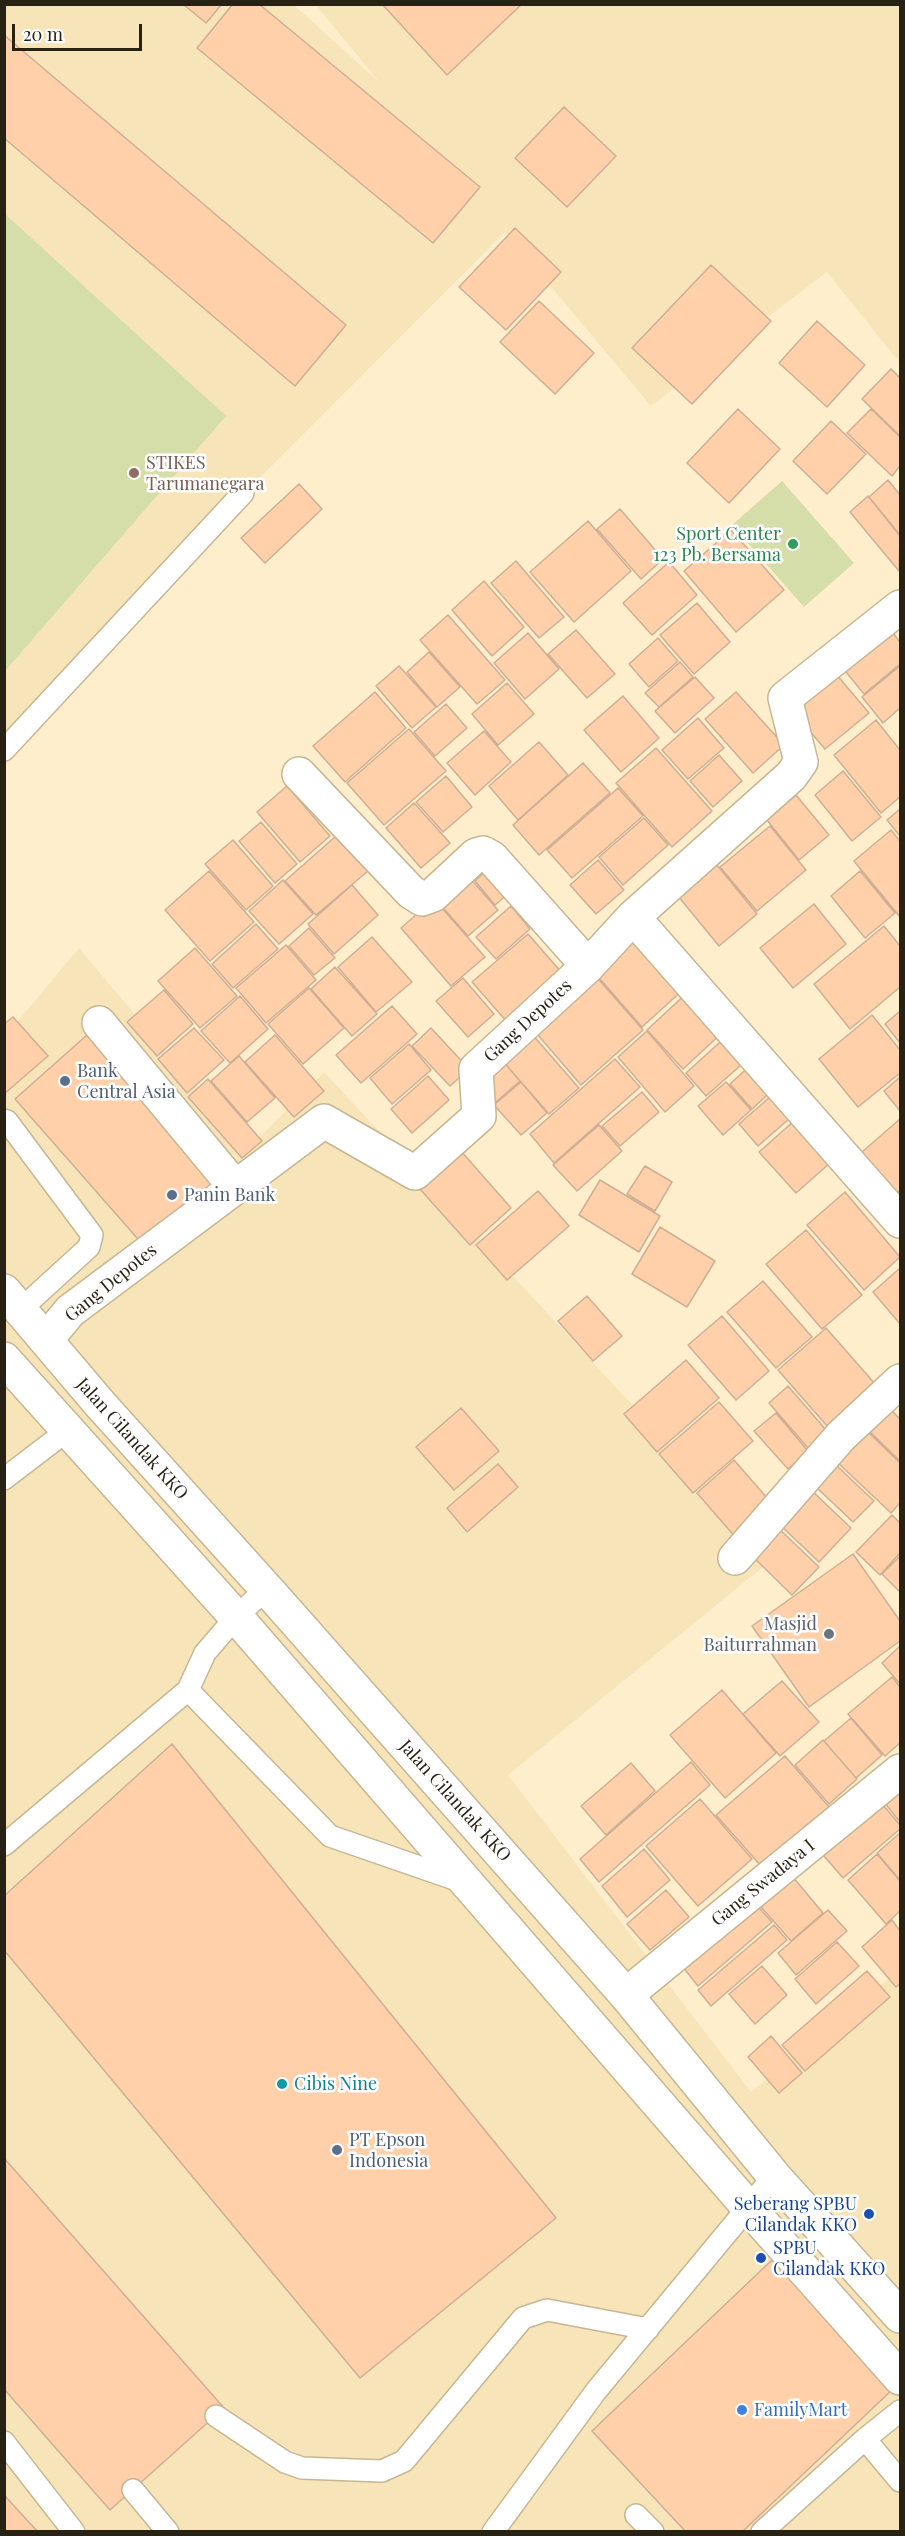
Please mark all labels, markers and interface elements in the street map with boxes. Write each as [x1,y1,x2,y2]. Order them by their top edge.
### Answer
scale bar [15,12,146,50]
text: 20 m [23,22,63,46]
place label: STIKES Tarumanegara [146,452,264,494]
marker: STIKES Tarumanegara [127,466,141,480]
place label: Sport Center 123 Pb. Bersama [653,523,781,566]
marker: Sport Center 123 Pb. Bersama [786,537,800,551]
street label: Gang Depotes [480,975,576,1067]
place label: Bank Central Asia [77,1060,176,1102]
marker: Bank Central Asia [58,1074,72,1088]
place label: Panin Bank [184,1184,275,1206]
marker: Panin Bank [165,1188,179,1202]
street label: Gang Depotes [61,1239,161,1327]
street label: Jalan Cilandak KKO [72,1374,192,1504]
place label: Masjid Baiturrahman [703,1613,817,1656]
marker: Masjid Baiturrahman [822,1627,836,1641]
street label: Jalan Cilandak KKO [395,1736,515,1866]
street label: Gang Swadaya I [707,1835,819,1931]
place label: Cibis Nine [294,2073,377,2095]
marker: Cibis Nine [275,2077,289,2091]
place label: PT Epson Indonesia [349,2129,428,2172]
marker: PT Epson Indonesia [330,2143,344,2157]
place label: Seberang SPBU Cilandak KKO [734,2193,857,2236]
marker: Seberang SPBU Cilandak KKO [862,2207,876,2221]
place label: SPBU Cilandak KKO [773,2237,885,2280]
marker: SPBU Cilandak KKO [754,2251,768,2265]
place label: FamilyMart [754,2399,847,2421]
marker: FamilyMart [735,2403,749,2417]

